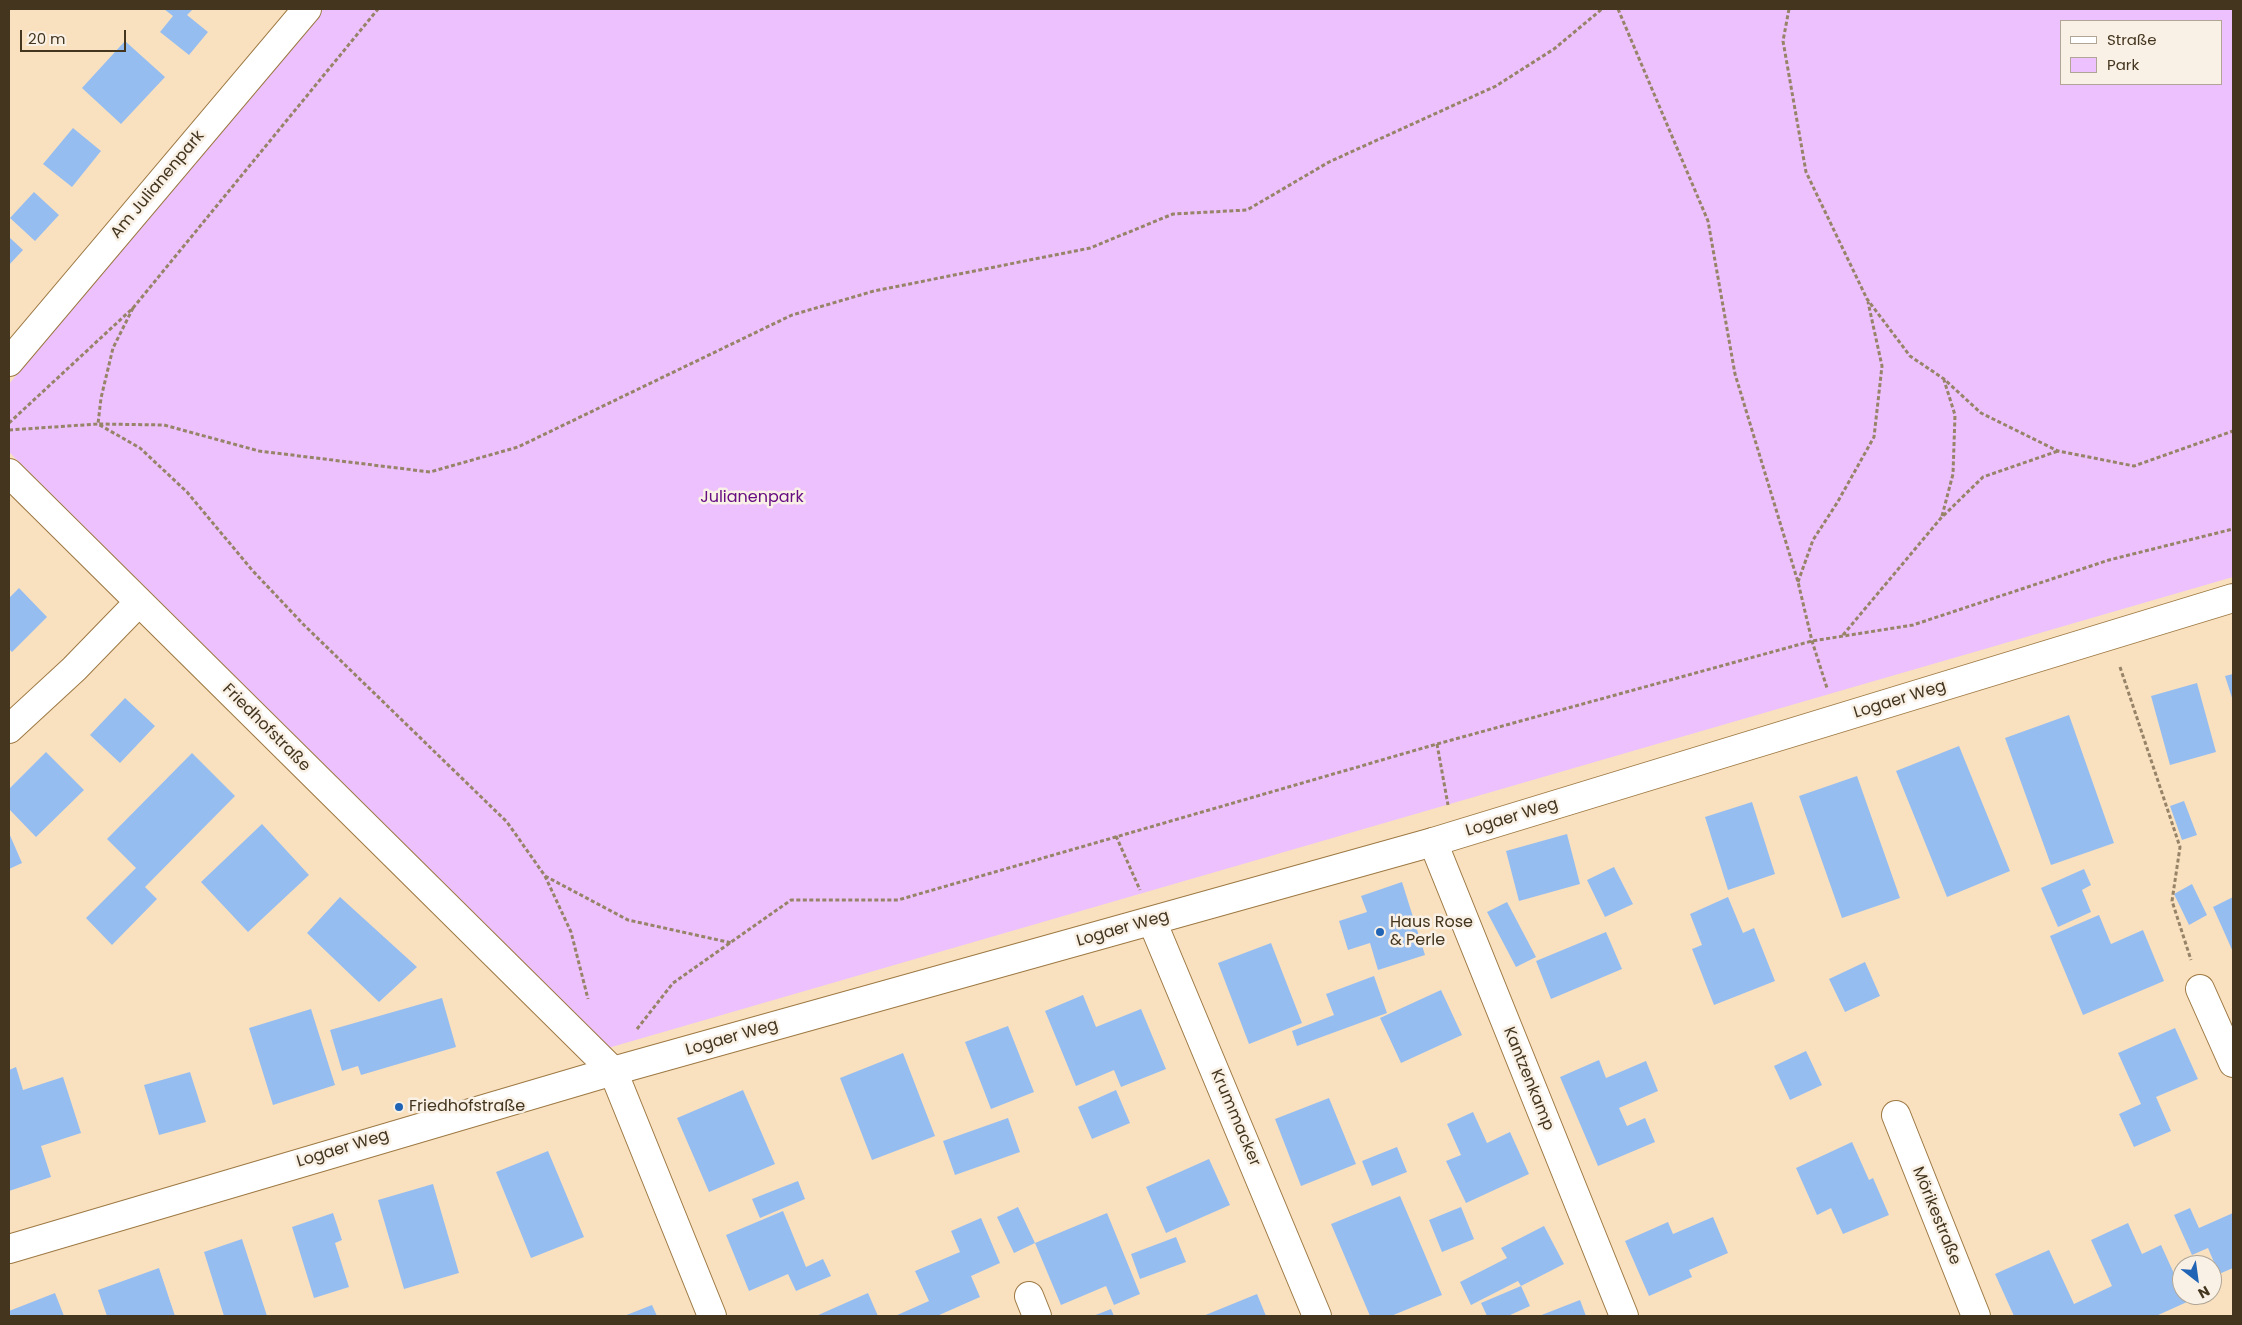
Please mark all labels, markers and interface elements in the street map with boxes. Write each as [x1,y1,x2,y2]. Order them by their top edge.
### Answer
scale bar [22,20,129,52]
legend [2060,20,2222,85]
text: 20 m [28,28,66,49]
text: Straße [2107,29,2157,50]
text: Park [2107,54,2139,75]
street label: Am Julianenpark [107,127,209,243]
park label: Julianenpark [700,488,804,508]
street label: Logaer Weg [1852,677,1948,723]
street label: Friedhofstraße [218,680,314,776]
street label: Logaer Weg [1464,795,1560,841]
street label: Logaer Weg [1075,907,1171,951]
place label: Haus Rose & Perle [1390,913,1473,951]
marker: Haus Rose & Perle [1374,926,1386,938]
street label: Logaer Weg [684,1016,780,1060]
street label: Kantzenkamp [1498,1024,1558,1134]
street label: Krummacker [1206,1067,1264,1169]
place label: Friedhofstraße [409,1097,525,1117]
marker: Friedhofstraße [393,1101,405,1113]
street label: Logaer Weg [295,1126,391,1172]
street label: Mörikestraße [1908,1164,1964,1268]
north arrow [2172,1255,2222,1305]
text: N [2194,1281,2214,1303]

